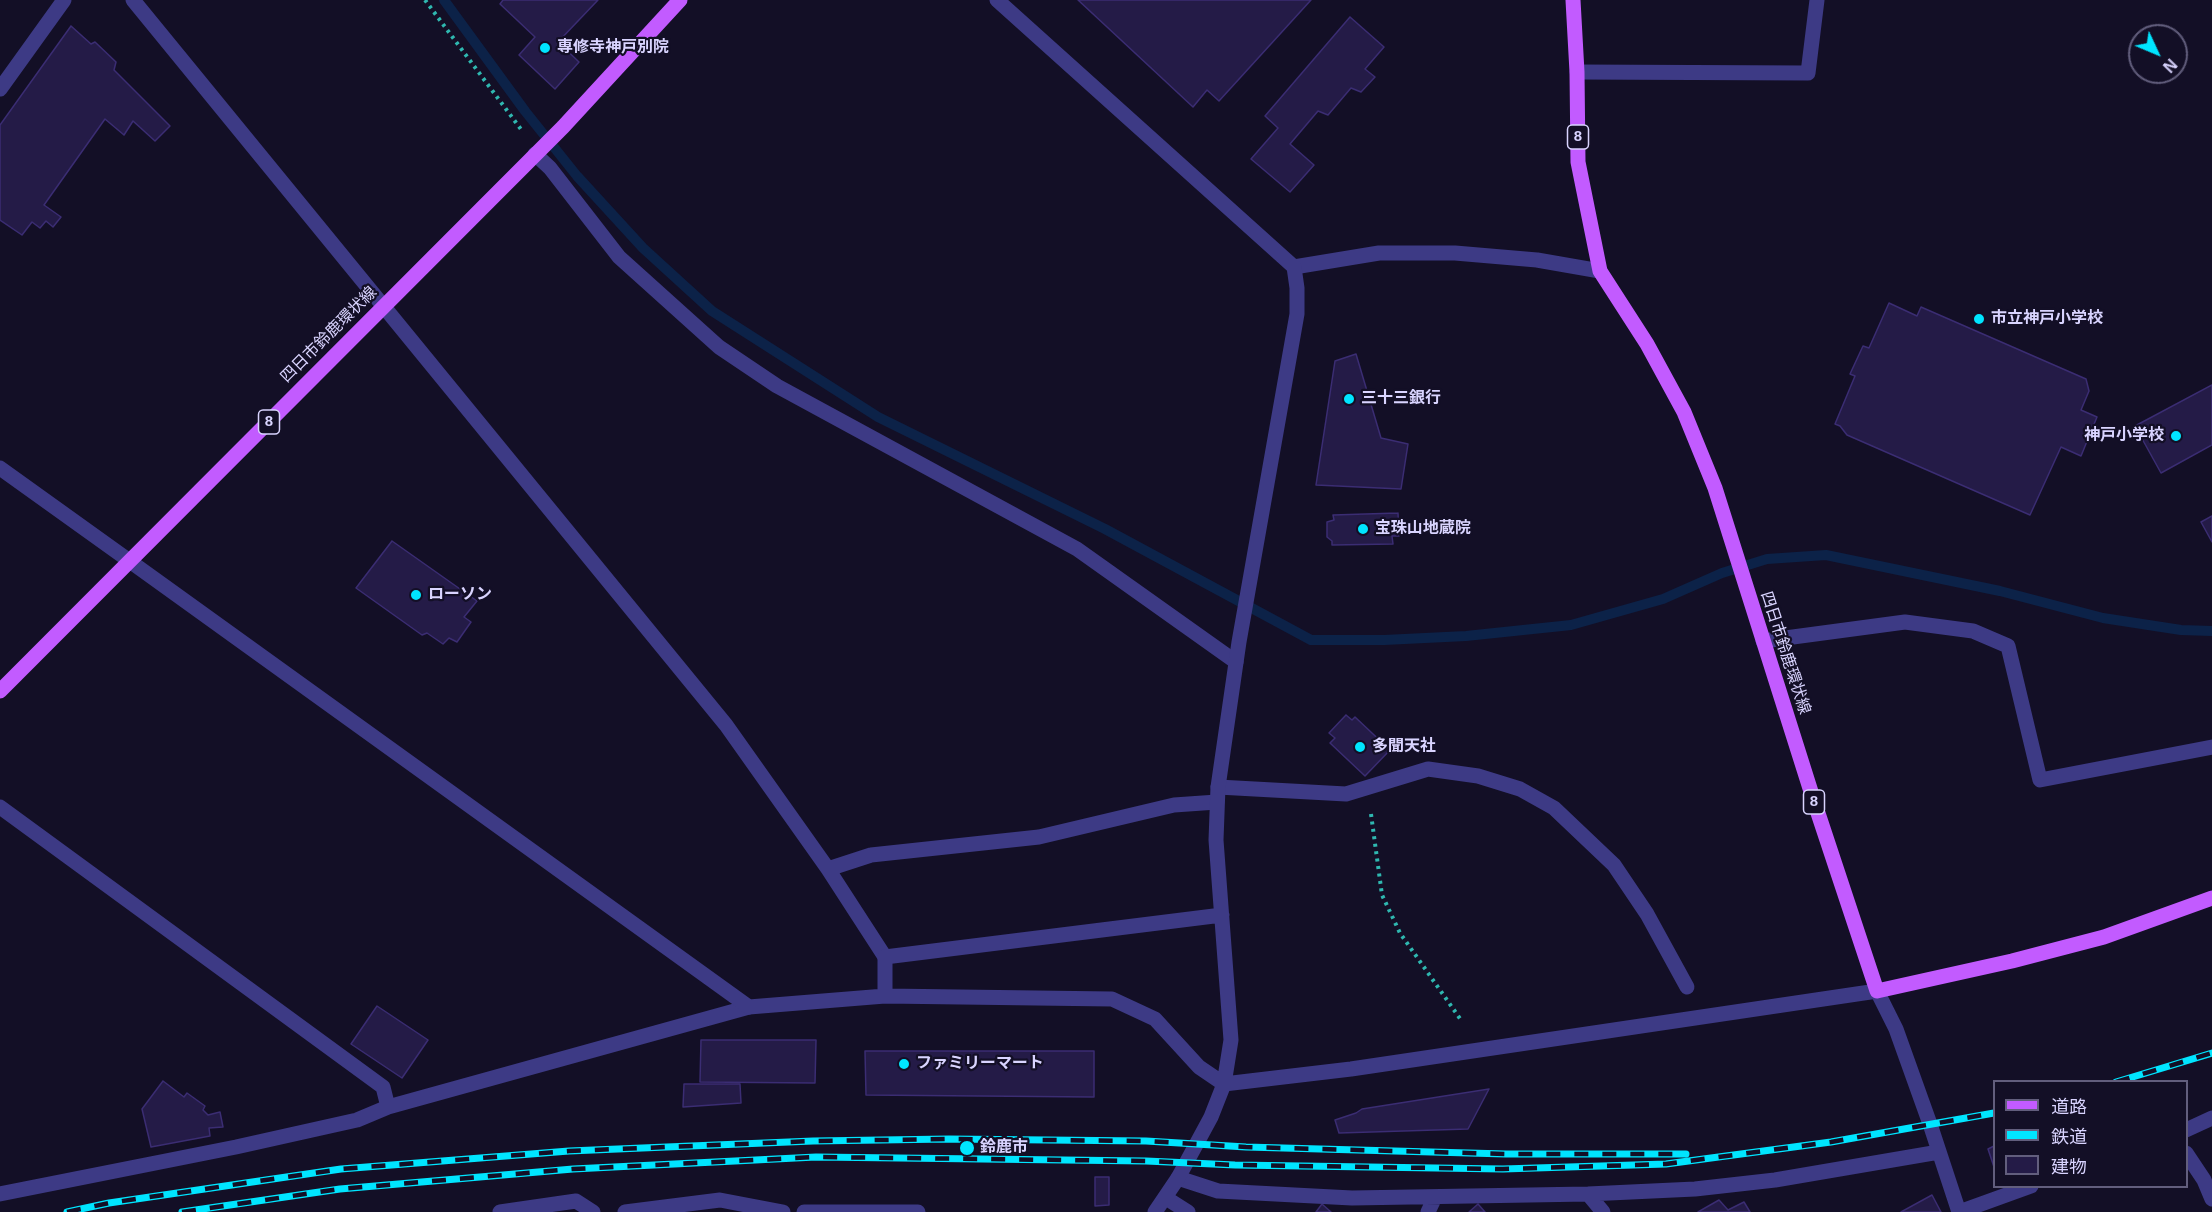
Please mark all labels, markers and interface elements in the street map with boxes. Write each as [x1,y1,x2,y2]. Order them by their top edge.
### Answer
north arrow [2128,24,2188,84]
place label: 専修寺神戸別院 [557,38,669,58]
marker: 専修寺神戸別院 [538,41,552,55]
text: N [2160,55,2180,76]
road number: 8 [1568,125,1588,149]
street label: 四日市鈴鹿環状線 [277,283,381,387]
place label: 市立神戸小学校 [1991,309,2103,329]
marker: 市立神戸小学校 [1972,312,1986,326]
place label: 三十三銀行 [1361,389,1441,409]
marker: 三十三銀行 [1342,392,1356,406]
road number: 8 [258,410,280,434]
place label: 神戸小学校 [2084,426,2164,446]
marker: 神戸小学校 [2169,429,2183,443]
place label: 宝珠山地蔵院 [1375,519,1471,539]
marker: 宝珠山地蔵院 [1356,522,1370,536]
place label: ローソン [428,585,492,605]
marker: ローソン [409,588,423,602]
street label: 四日市鈴鹿環状線 [1756,589,1814,717]
place label: 多聞天社 [1372,737,1436,757]
marker: 多聞天社 [1353,740,1367,754]
road number: 8 [1804,790,1824,814]
place label: ファミリーマート [916,1054,1044,1074]
marker: ファミリーマート [897,1057,911,1071]
legend [1993,1080,2188,1188]
text: 道路 [2051,1097,2087,1117]
text: 鉄道 [2051,1127,2087,1147]
place label: 鈴鹿市 [980,1138,1028,1158]
marker: 鈴鹿市 [958,1139,976,1157]
text: 建物 [2051,1157,2087,1177]

